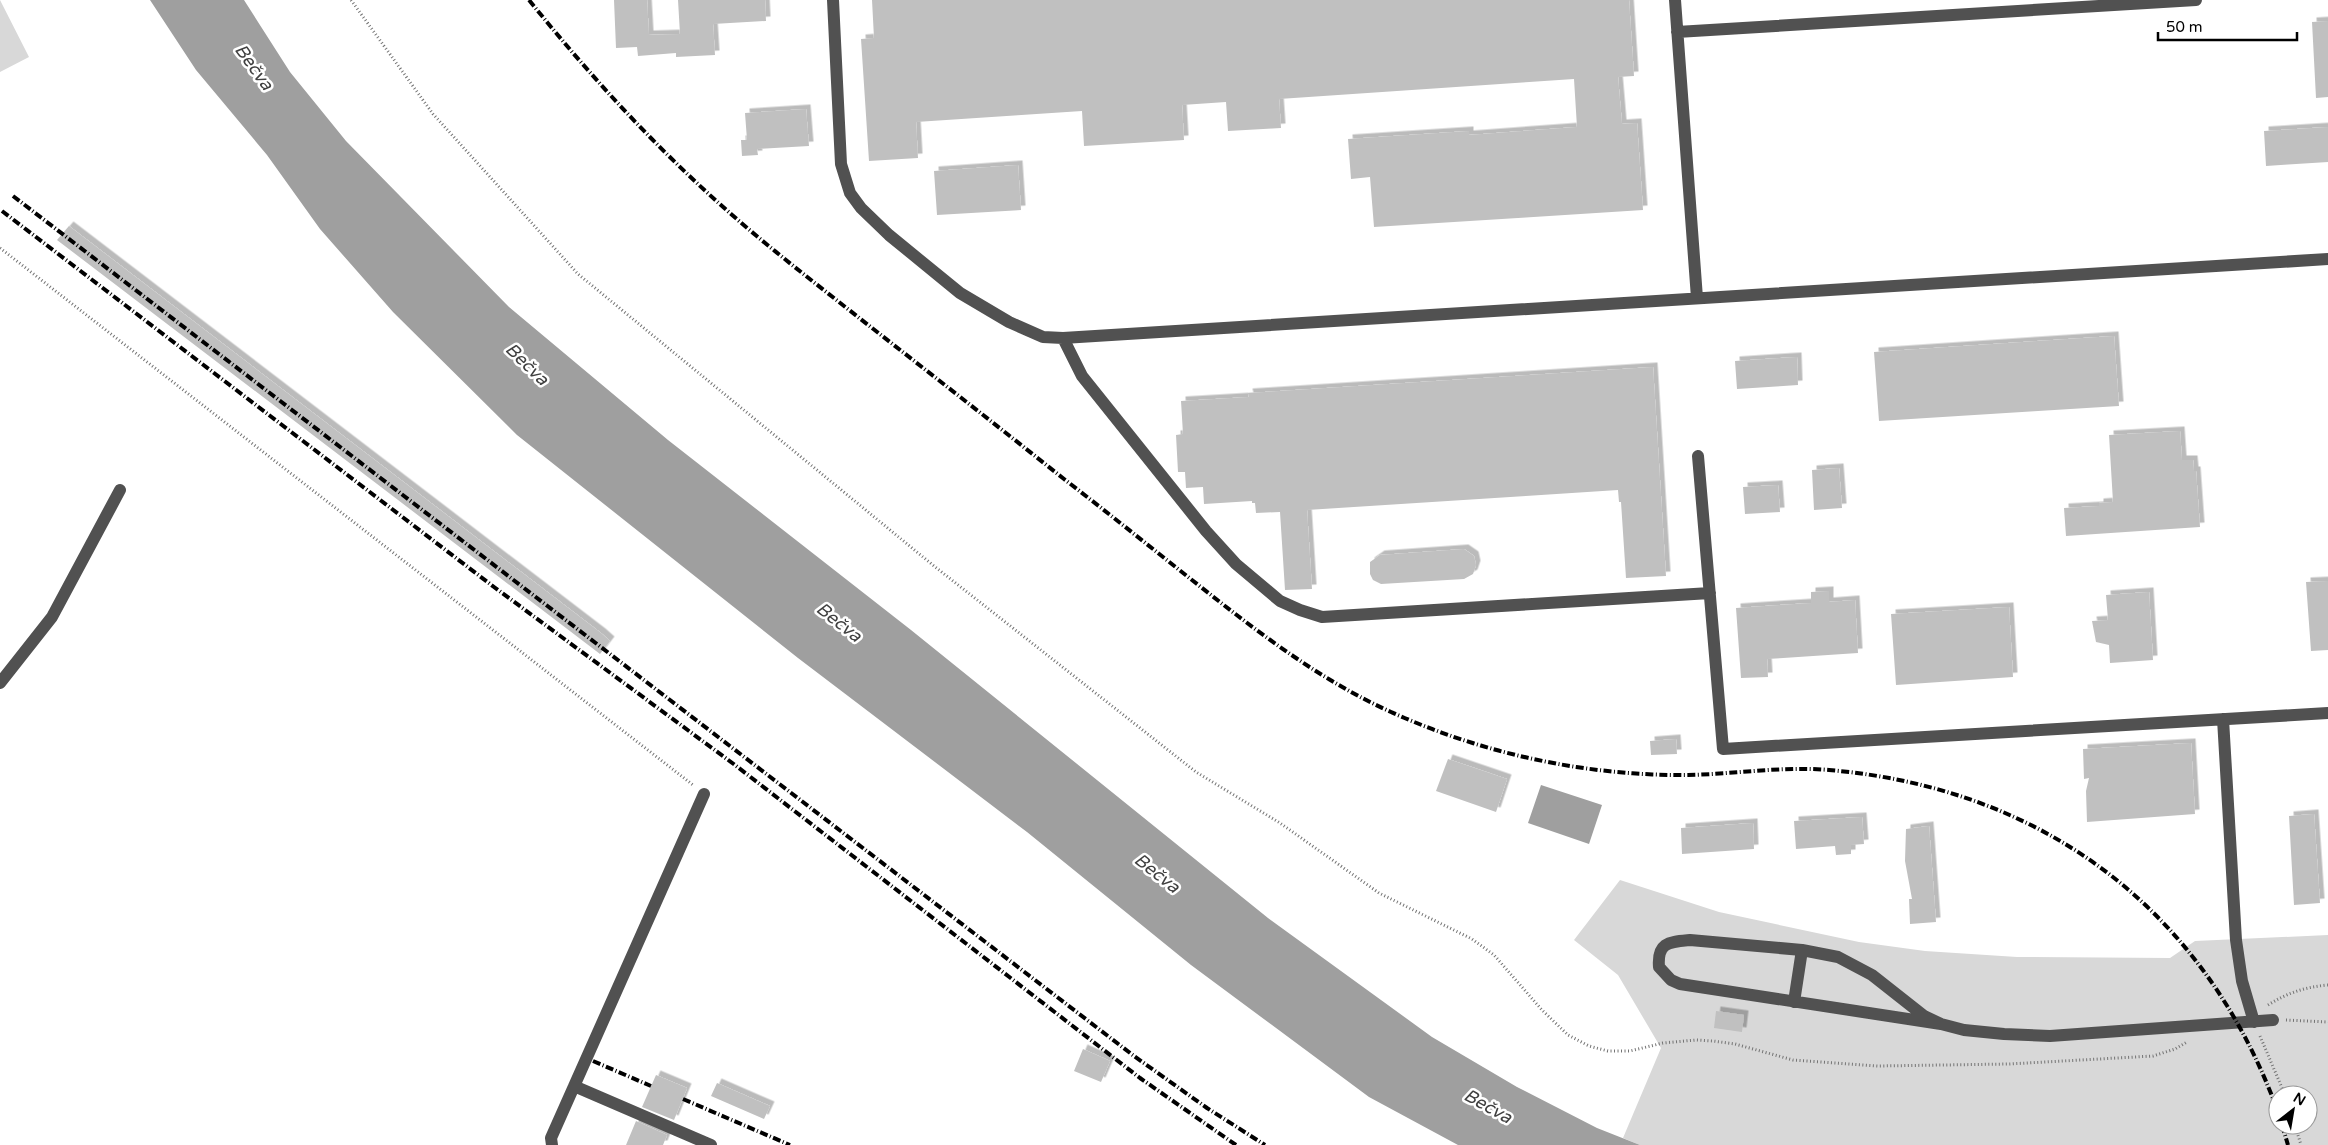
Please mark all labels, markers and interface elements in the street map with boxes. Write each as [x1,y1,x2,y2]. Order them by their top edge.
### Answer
scale bar [2158,10,2297,42]
text: 50 m [2166,18,2203,36]
water label: Bečva [230,40,279,95]
water label: Bečva [501,338,554,390]
water label: Bečva [812,597,867,647]
water label: Bečva [1130,848,1185,898]
water label: Bečva [1460,1084,1517,1129]
north arrow [2268,1085,2318,1135]
text: N [2290,1089,2309,1109]

